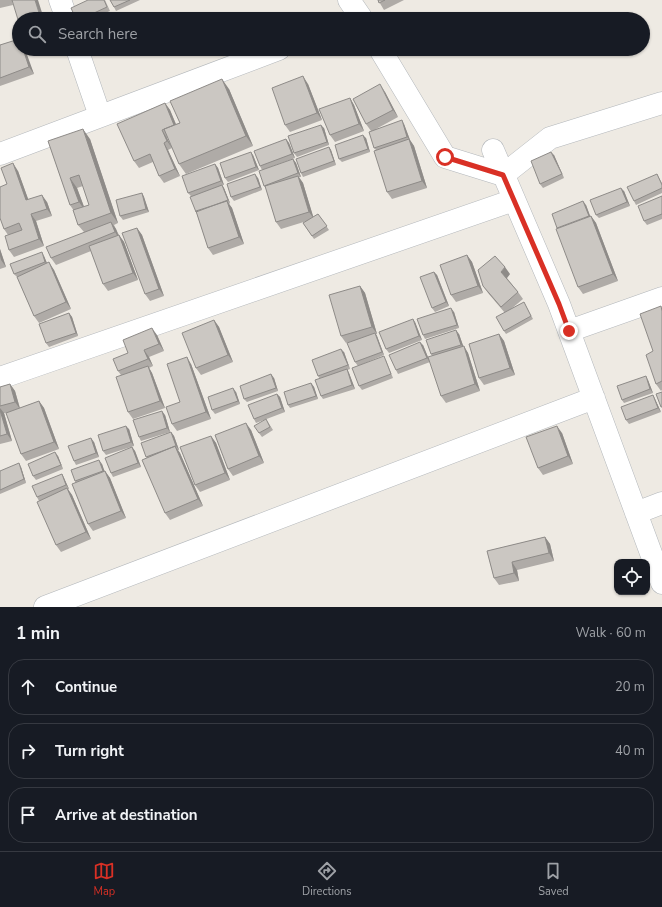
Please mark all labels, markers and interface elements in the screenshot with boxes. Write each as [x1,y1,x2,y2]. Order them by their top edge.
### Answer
search box [12,12,650,56]
icon: search [26,23,48,45]
text: Search here [58,24,138,44]
route start [436,148,454,166]
route end [560,322,578,340]
map controls [614,559,650,595]
button: locate [614,559,650,595]
text: 1 min [16,622,60,645]
text: Walk · 60 m [575,624,646,642]
icon: ahead [17,676,39,698]
text: Continue [55,677,117,697]
text: 20 m [615,678,645,696]
icon: right [17,740,39,762]
text: Turn right [55,741,124,761]
text: 40 m [615,742,645,760]
icon: arrive [17,804,39,826]
text: Arrive at destination [55,805,198,825]
tab: Map [93,860,115,899]
tab: Directions [302,860,352,899]
tab: Saved [538,860,569,899]

